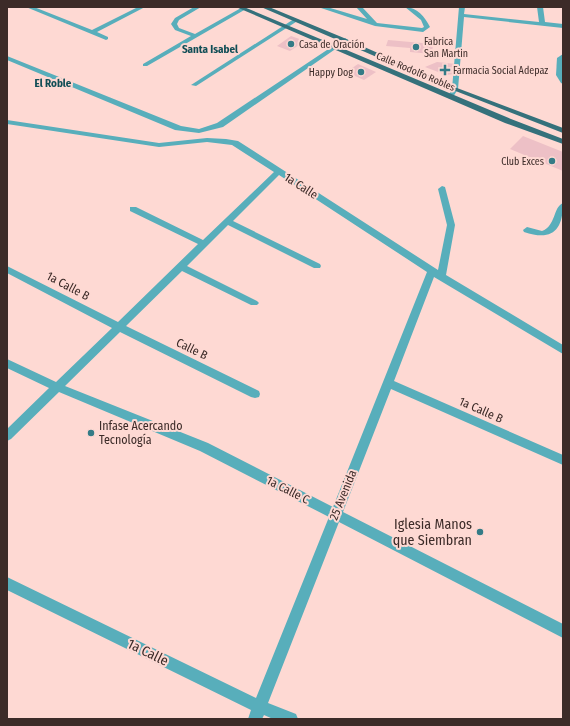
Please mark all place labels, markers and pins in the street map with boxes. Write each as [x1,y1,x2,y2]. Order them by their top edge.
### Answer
place label: Fabrica San Martin [424,36,468,60]
marker: Casa de Oración [286,39,296,49]
place label: Casa de Oración [299,39,365,51]
marker: Fabrica San Martin [411,42,421,52]
marker: Farmacia Social Adepaz [440,65,450,75]
place label: Farmacia Social Adepaz [453,65,548,77]
place label: Happy Dog [309,67,353,79]
marker: Happy Dog [356,67,366,77]
place label: Club Exces [501,156,544,168]
marker: Club Exces [547,156,557,166]
place label: Infase Acercando Tecnología [99,419,183,447]
marker: Infase Acercando Tecnología [86,428,96,438]
place label: Iglesia Manos que Siembran [393,516,472,549]
marker: Iglesia Manos que Siembran [475,527,485,537]

